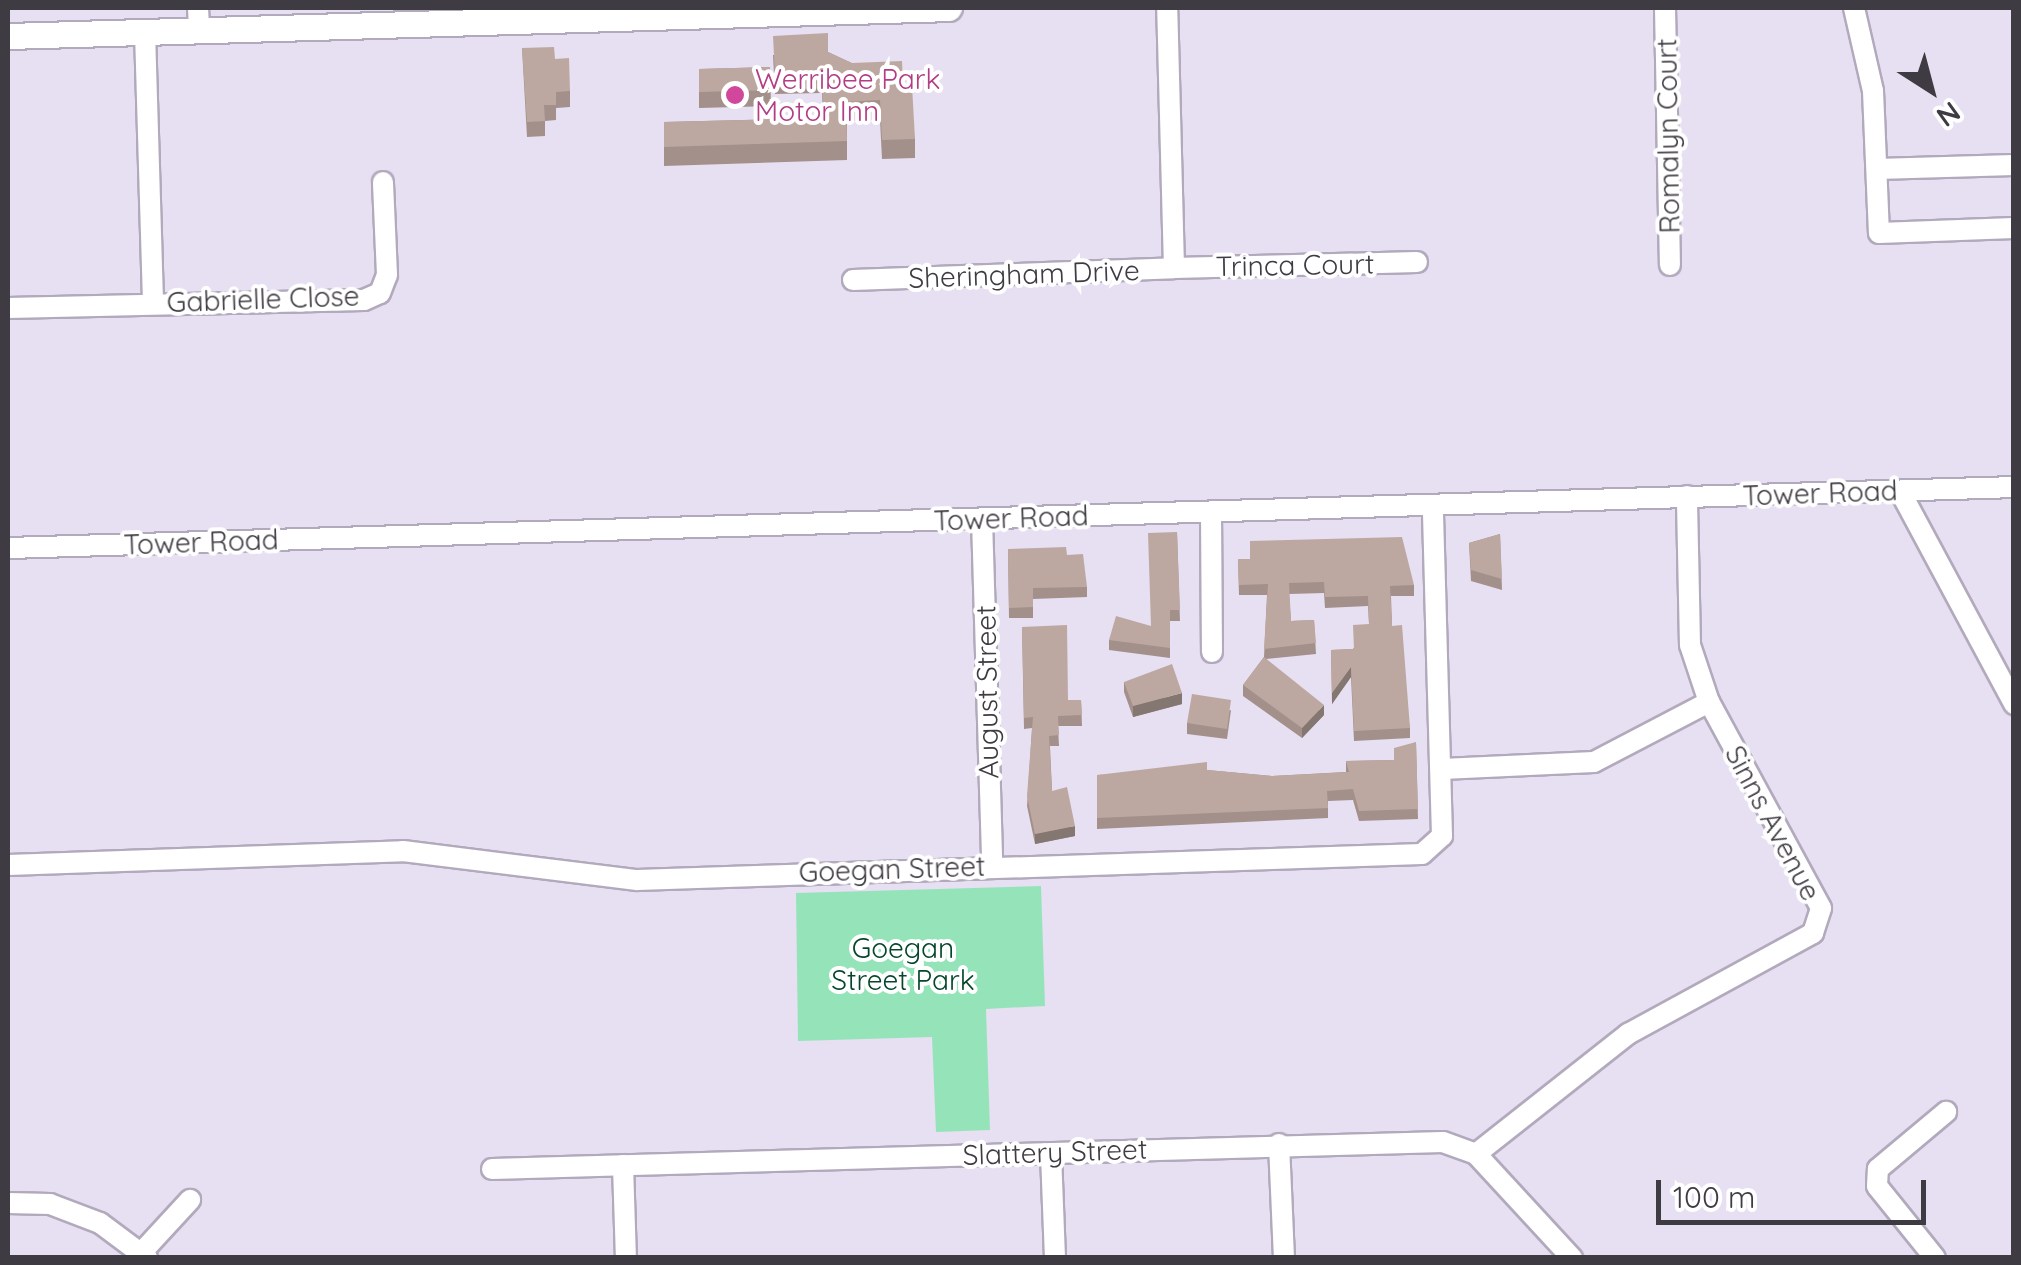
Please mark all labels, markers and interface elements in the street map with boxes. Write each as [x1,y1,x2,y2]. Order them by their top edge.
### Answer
street label: Romalyn Court [1649,38,1687,234]
north arrow [1881,40,1981,140]
place label: Werribee Park Motor Inn [755,62,941,128]
marker: Werribee Park Motor Inn [724,84,746,106]
text: N [1930,94,1968,135]
street label: Trinca Court [1215,247,1375,283]
street label: Sheringham Drive [908,253,1140,295]
street label: Gabrielle Close [166,279,360,319]
street label: Tower Road [1742,474,1898,512]
street label: Tower Road [933,499,1089,537]
street label: Tower Road [123,523,279,561]
street label: August Street [969,605,1005,779]
street label: Sinns Avenue [1718,740,1828,906]
street label: Goegan Street [798,849,986,889]
park label: Goegan Street Park [831,931,975,997]
street label: Slattery Street [962,1132,1148,1172]
scale bar [1661,1160,1931,1222]
text: 100 m [1673,1178,1755,1216]

